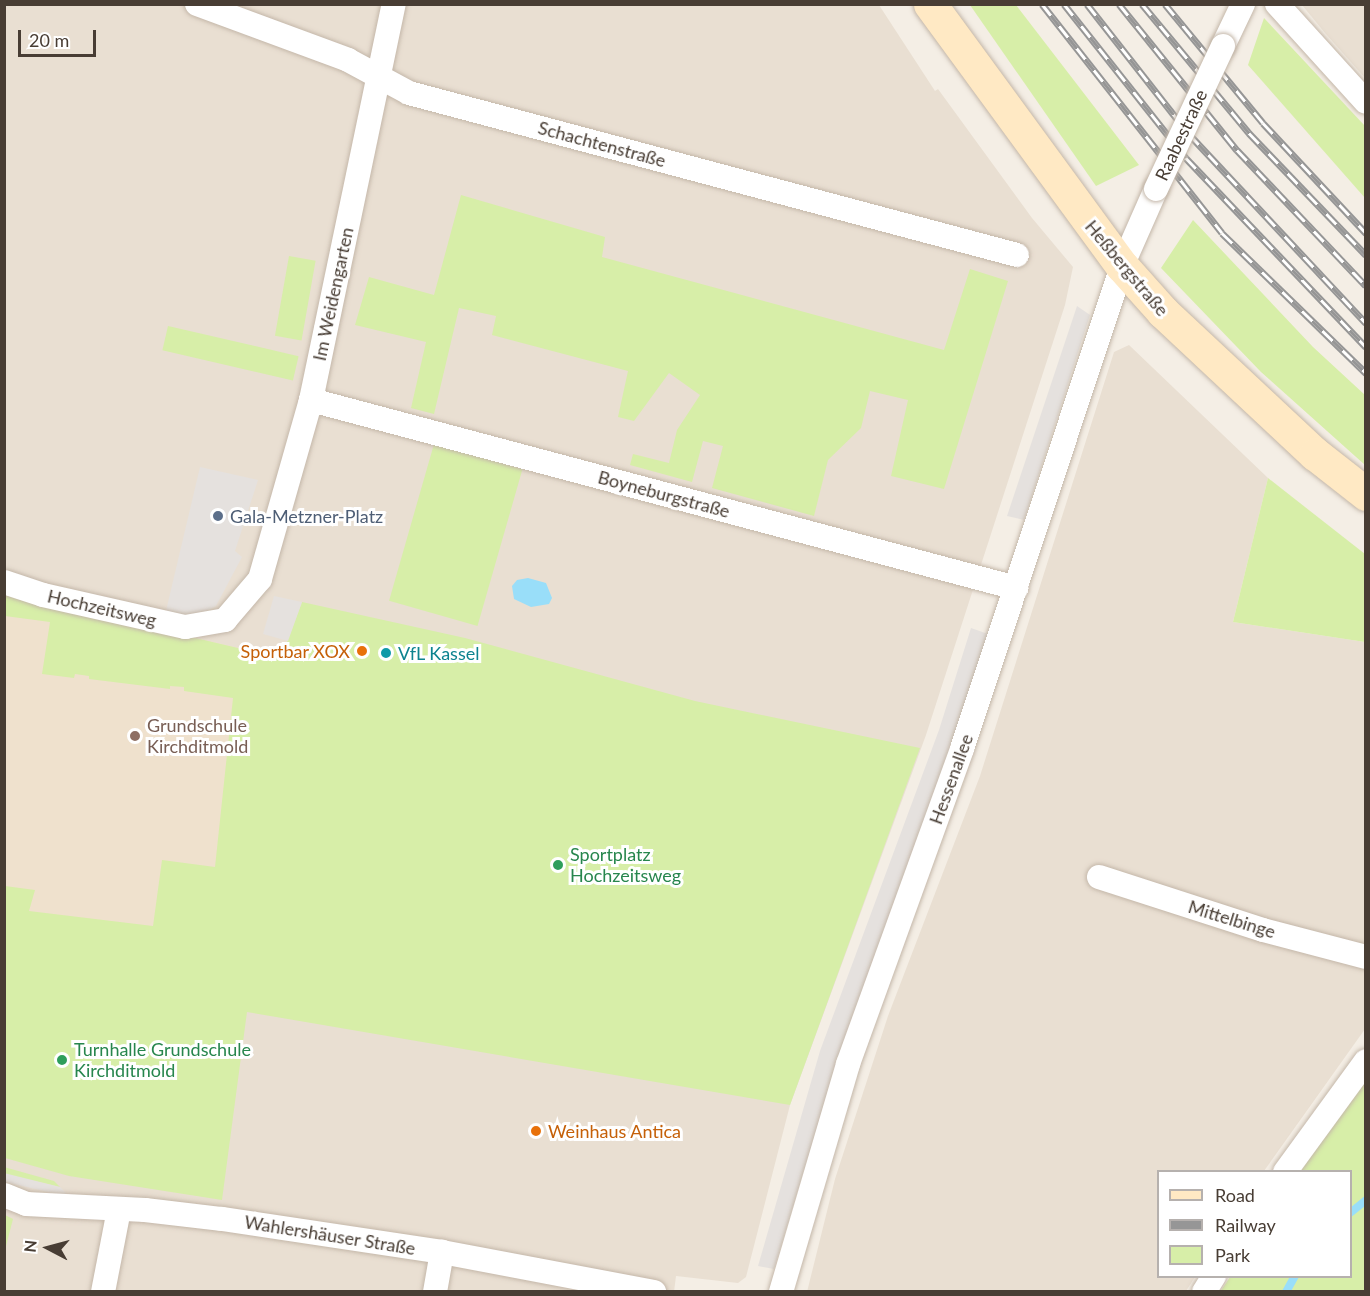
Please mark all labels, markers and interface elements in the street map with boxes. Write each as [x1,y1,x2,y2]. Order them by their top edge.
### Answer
scale bar [21,18,99,56]
text: 20 m [29,29,69,51]
street label: Raabestraße [1150,86,1212,184]
street label: Schachtenstraße [536,117,668,171]
street label: Heßbergstraße [1081,216,1173,320]
street label: Im Weidengarten [308,225,358,363]
street label: Boyneburgstraße [596,466,732,522]
place label: Gala-Metzner-Platz [230,505,383,527]
marker: Gala-Metzner-Platz [211,509,225,523]
street label: Hochzeitsweg [45,585,159,631]
place label: Sportbar XOX [240,640,350,662]
place label: VfL Kassel [398,642,480,664]
marker: Sportbar XOX [355,644,369,658]
marker: VfL Kassel [379,646,393,660]
place label: Grundschule Kirchditmold [147,715,248,758]
marker: Grundschule Kirchditmold [128,729,142,743]
street label: Hessenallee [925,731,977,827]
place label: Sportplatz Hochzeitsweg [570,844,681,886]
marker: Sportplatz Hochzeitsweg [551,858,565,872]
street label: Mittelbinge [1186,896,1278,942]
place label: Turnhalle Grundschule Kirchditmold [74,1039,251,1082]
marker: Turnhalle Grundschule Kirchditmold [55,1053,69,1067]
place label: Weinhaus Antica [548,1120,682,1142]
marker: Weinhaus Antica [529,1124,543,1138]
legend [1157,1170,1352,1278]
text: Road [1215,1184,1255,1206]
street label: Wahlershäuser Straße [243,1211,417,1259]
text: Railway [1215,1214,1276,1236]
north arrow [18,1218,78,1278]
text: N [20,1239,40,1253]
text: Park [1215,1244,1250,1266]

